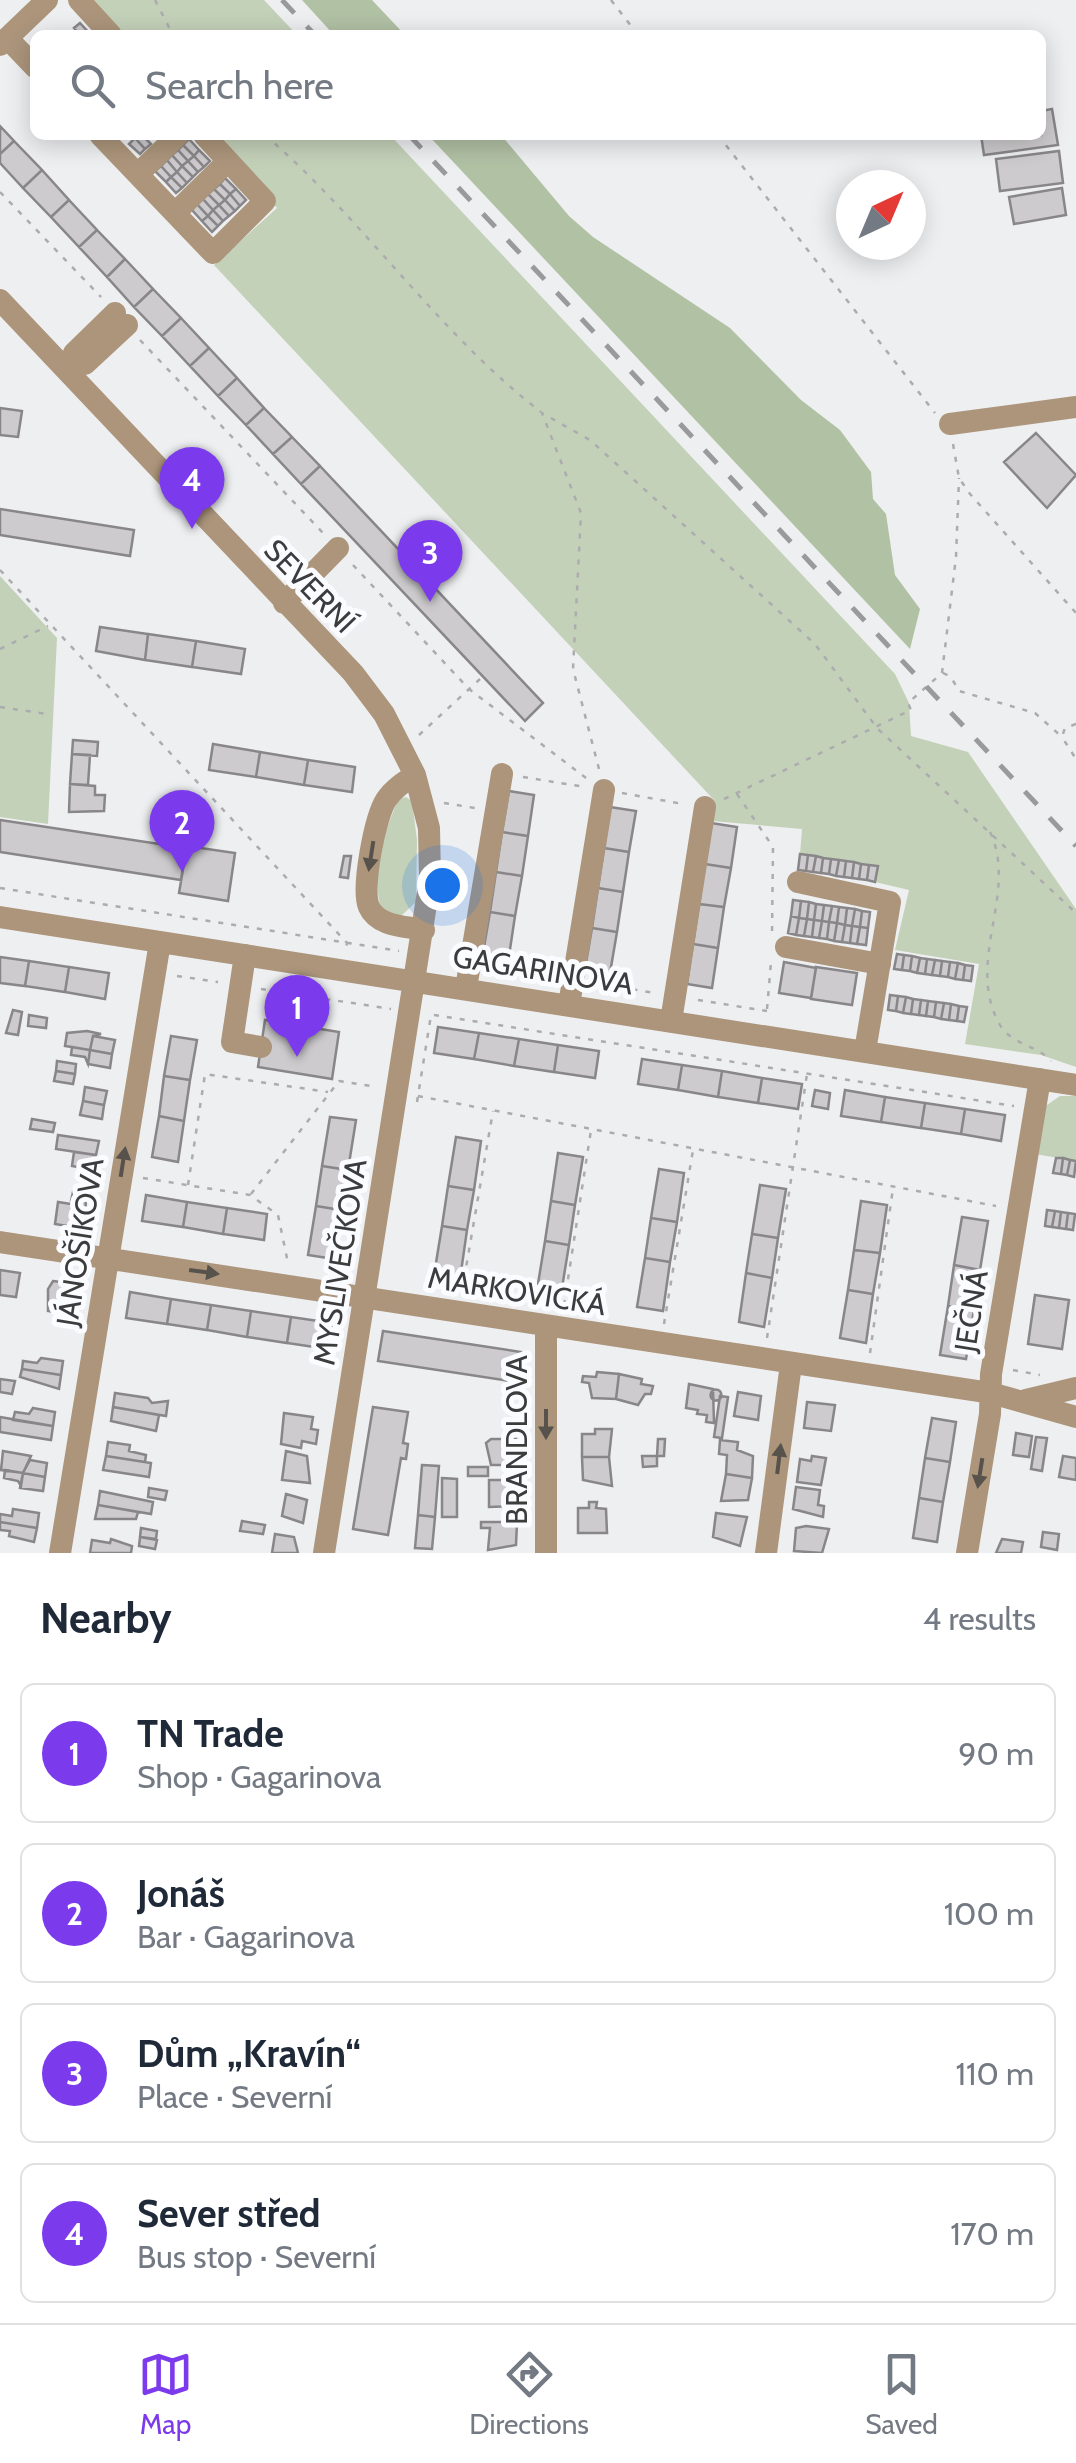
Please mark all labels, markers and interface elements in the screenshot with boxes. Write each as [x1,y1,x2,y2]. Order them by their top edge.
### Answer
search box [30,30,1046,140]
icon: search [65,58,120,113]
text: Search here [145,62,334,109]
north arrow [836,170,926,260]
pin: 4 [160,446,224,529]
pin: 3 [398,520,462,602]
street label: SEVERNÍ [256,531,364,641]
pin: 2 [150,790,214,872]
one-way arrow [363,841,379,872]
your location [417,860,468,911]
street label: GAGARINOVA [450,938,636,1003]
pin: 1 [264,974,330,1057]
one-way arrow [116,1146,131,1177]
street label: JÁNOŠÍKOVA [48,1155,112,1330]
street label: MYSLIVEČKOVA [305,1156,375,1368]
street label: MARKOVICKÁ [425,1259,609,1323]
one-way arrow [188,1265,220,1281]
street label: JEČNÁ [946,1267,996,1356]
street label: BRANDLOVA [498,1355,535,1525]
one-way arrow [538,1408,554,1440]
one-way arrow [771,1442,787,1474]
one-way arrow [972,1458,987,1490]
text: Nearby [40,1592,172,1644]
text: 4 results [923,1599,1036,1638]
text: TN Trade [137,1710,284,1757]
text: 1 [69,1734,80,1773]
text: 90 m [958,1734,1034,1773]
text: Shop · Gagarinova [137,1757,381,1796]
text: Jonáš [137,1870,225,1917]
text: 2 [66,1894,83,1933]
text: 100 m [944,1894,1034,1933]
text: Bar · Gagarinova [137,1917,355,1956]
text: Dům „Kravín“ [137,2030,361,2077]
text: 3 [66,2054,83,2093]
text: 110 m [956,2054,1034,2093]
text: Place · Severní [137,2077,332,2116]
text: Sever střed [137,2190,321,2237]
text: 4 [65,2214,84,2253]
text: 170 m [950,2214,1034,2253]
text: Bus stop · Severní [137,2237,376,2276]
tab: Map [138,2347,193,2441]
tab: Directions [469,2347,589,2441]
tab: Saved [865,2347,938,2441]

